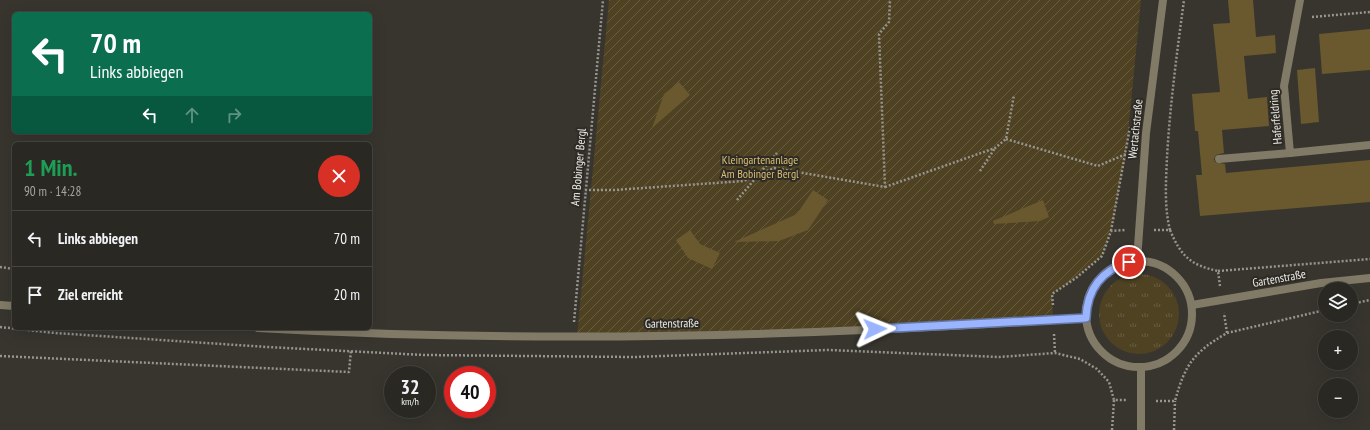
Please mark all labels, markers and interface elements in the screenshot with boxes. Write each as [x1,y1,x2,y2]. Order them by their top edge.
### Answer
text: 70 m [90,24,141,61]
icon: left [24,28,76,80]
text: Links abbiegen [90,60,183,83]
street label: Haferfeldring [1265,89,1285,145]
street label: Wertachstraße [1124,98,1146,160]
icon: left [139,104,161,126]
icon: ahead [181,104,203,126]
icon: right [223,104,245,126]
street label: Am Bobinger Bergl [567,127,589,206]
text: 1 Min. [24,152,78,183]
park label: Kleingartenanlage Am Bobinger Bergl [721,152,799,181]
button: close [318,155,360,197]
text: 90 m · 14:28 [24,183,81,200]
icon: left [24,228,46,250]
text: Links abbiegen [58,229,138,248]
text: 70 m [334,229,360,248]
pin [1112,245,1146,279]
icon: arrive [1118,251,1140,273]
street label: Gartenstraße [1251,266,1307,290]
map controls [1318,282,1358,418]
button: layers [1318,282,1358,322]
icon: arrive [24,284,46,306]
text: Ziel erreicht [58,285,123,304]
text: 20 m [334,285,360,304]
position arrow [854,308,896,350]
street label: Gartenstraße [645,315,699,331]
button: + [1318,330,1358,370]
speed limit sign: 40 [444,366,496,418]
text: 32 [400,374,420,400]
button: − [1318,378,1358,418]
text: km/h [401,395,419,408]

